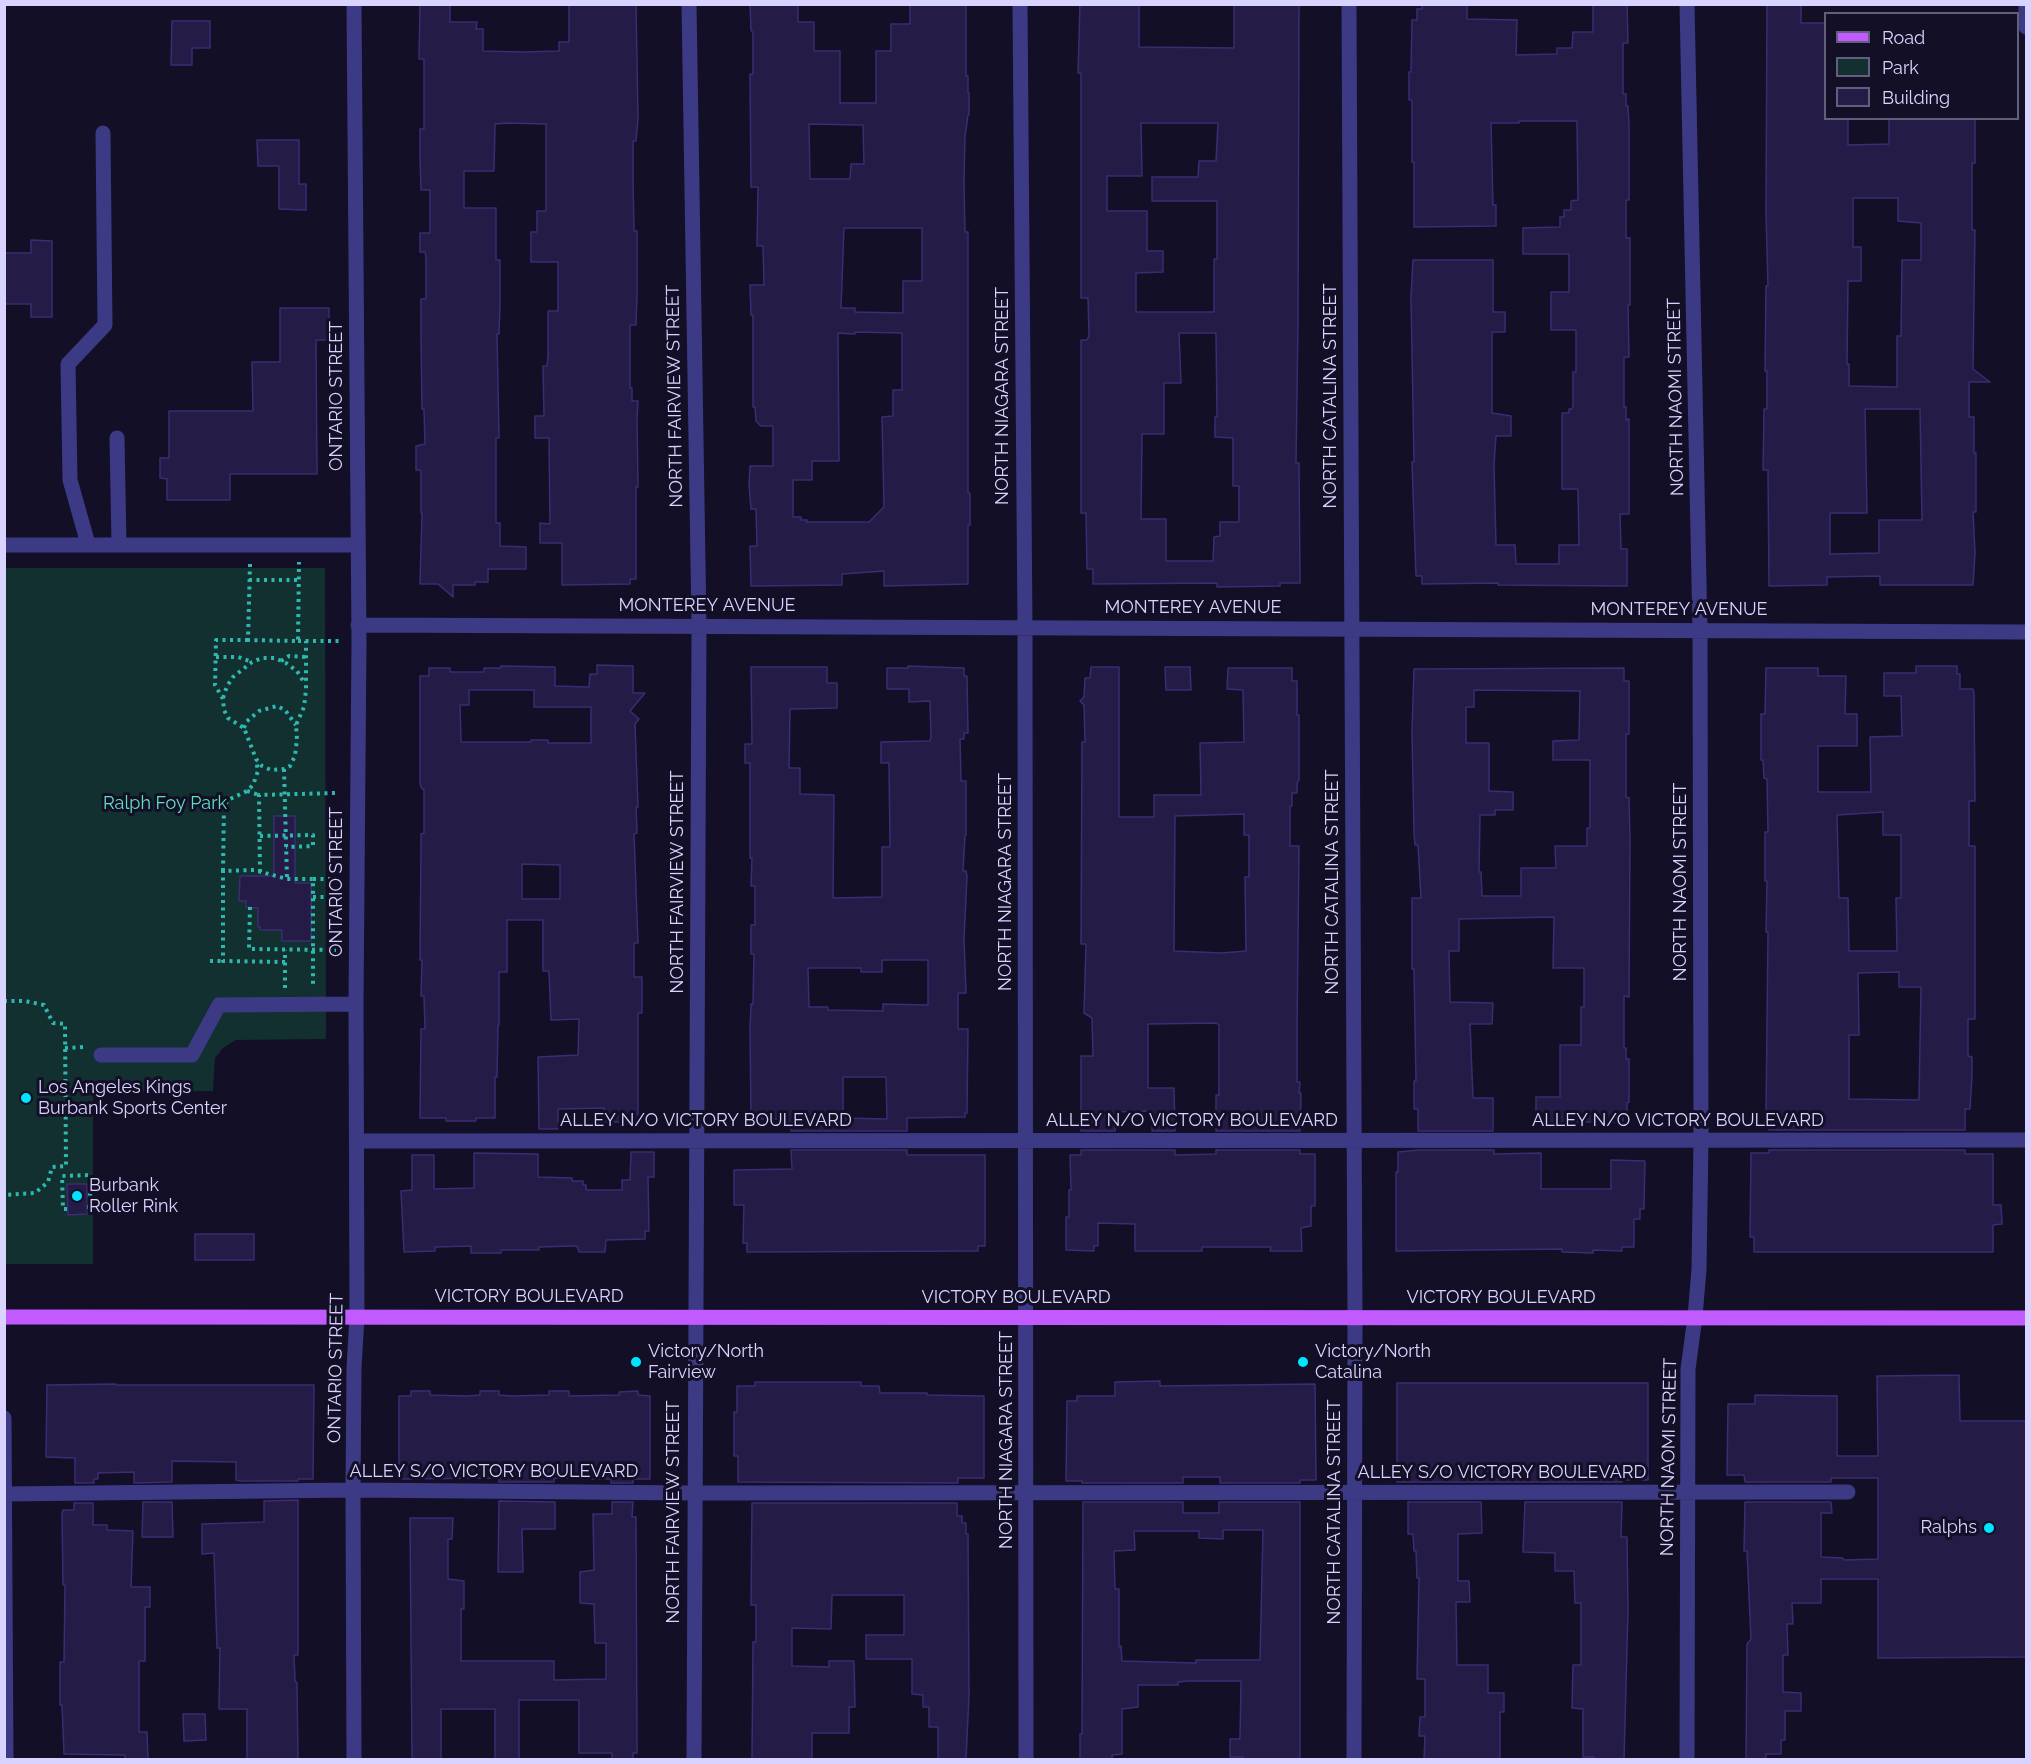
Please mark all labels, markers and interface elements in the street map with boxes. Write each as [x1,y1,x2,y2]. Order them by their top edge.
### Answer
legend [1824,12,2019,120]
text: Road [1882,27,1925,48]
text: Park [1882,57,1919,78]
text: Building [1882,87,1950,108]
street label: NORTH CATALINA STREET [1320,283,1342,509]
street label: NORTH FAIRVIEW STREET [662,284,688,508]
street label: NORTH NIAGARA STREET [992,287,1014,505]
street label: NORTH NAOMI STREET [1663,298,1689,496]
street label: ONTARIO STREET [326,321,348,471]
street label: MONTEREY AVENUE [619,595,795,617]
street label: MONTEREY AVENUE [1105,597,1281,619]
street label: MONTEREY AVENUE [1591,599,1767,621]
street label: NORTH CATALINA STREET [1322,769,1344,995]
street label: NORTH FAIRVIEW STREET [667,770,689,994]
street label: NORTH NIAGARA STREET [995,773,1017,991]
street label: NORTH NAOMI STREET [1670,783,1692,981]
park label: Ralph Foy Park [103,793,227,815]
street label: ONTARIO STREET [326,807,348,957]
place label: Los Angeles Kings Burbank Sports Center [38,1077,227,1120]
marker: Los Angeles Kings Burbank Sports Center [19,1091,33,1105]
street label: ALLEY N/O VICTORY BOULEVARD [560,1110,852,1132]
street label: ALLEY N/O VICTORY BOULEVARD [1046,1110,1338,1132]
street label: ALLEY N/O VICTORY BOULEVARD [1532,1110,1824,1132]
place label: Burbank Roller Rink [89,1175,178,1218]
marker: Burbank Roller Rink [70,1189,84,1203]
street label: VICTORY BOULEVARD [434,1286,624,1308]
street label: VICTORY BOULEVARD [921,1287,1111,1309]
street label: VICTORY BOULEVARD [1406,1287,1596,1309]
street label: ONTARIO STREET [324,1293,348,1443]
street label: NORTH NIAGARA STREET [996,1331,1018,1549]
place label: Victory/North Fairview [648,1341,764,1384]
place label: Victory/North Catalina [1315,1341,1431,1384]
marker: Victory/North Fairview [629,1355,643,1369]
marker: Victory/North Catalina [1296,1355,1310,1369]
street label: NORTH NAOMI STREET [1656,1358,1682,1556]
street label: NORTH CATALINA STREET [1324,1399,1346,1625]
street label: NORTH FAIRVIEW STREET [663,1400,685,1624]
street label: ALLEY S/O VICTORY BOULEVARD [350,1461,638,1483]
street label: ALLEY S/O VICTORY BOULEVARD [1358,1462,1646,1484]
place label: Ralphs [1920,1517,1977,1539]
marker: Ralphs [1982,1521,1996,1535]

